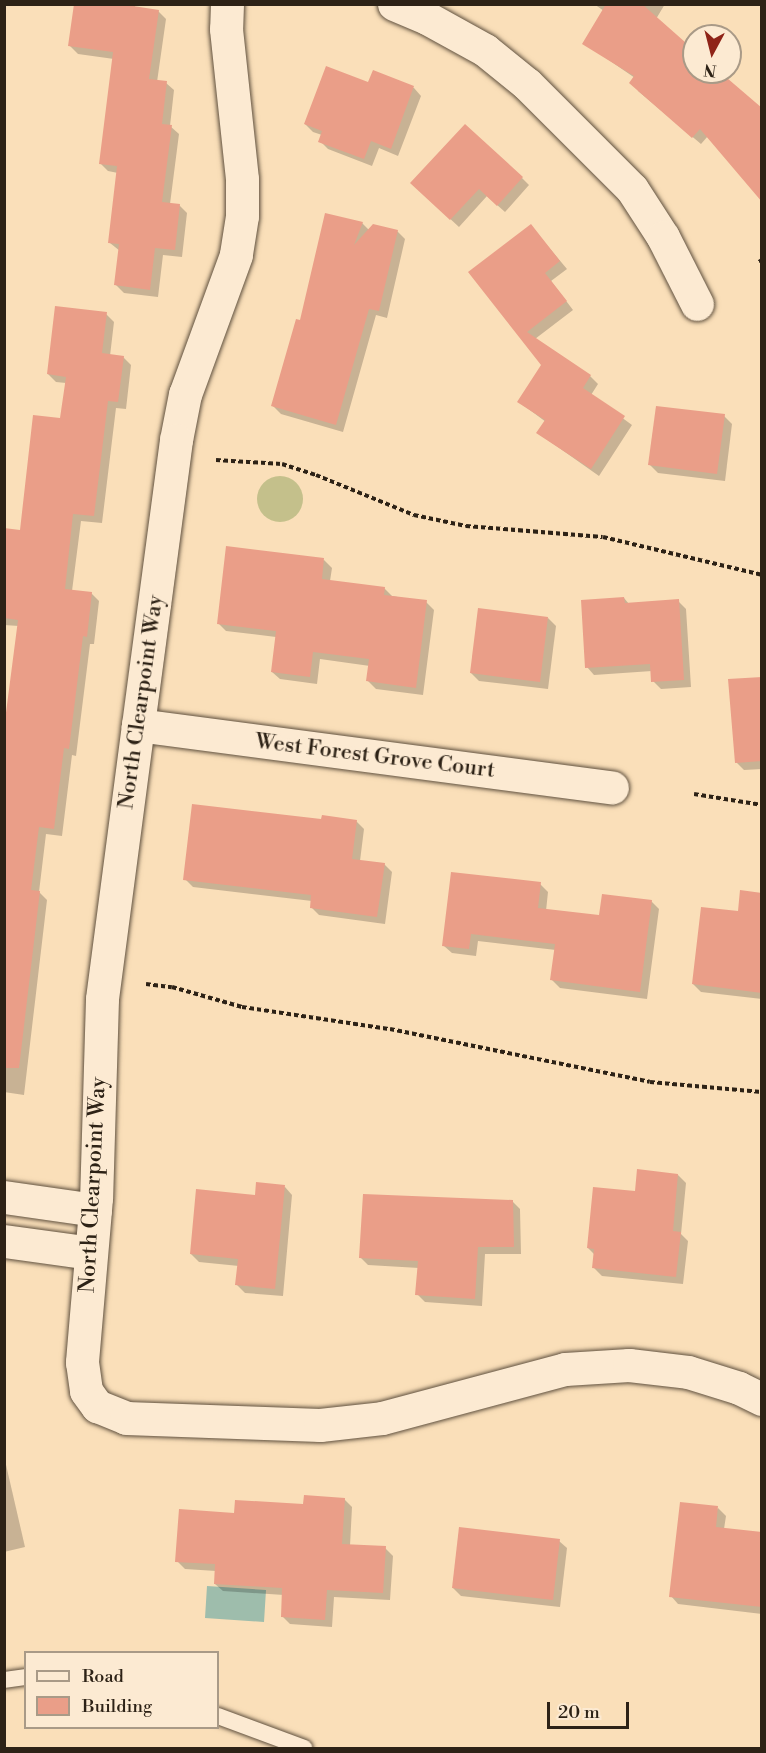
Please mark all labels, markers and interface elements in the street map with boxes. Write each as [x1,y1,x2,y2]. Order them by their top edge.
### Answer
north arrow [682,24,742,84]
text: N [703,59,718,81]
street label: North Clearpoint Way [113,593,169,811]
street label: West Forest Grove Court [254,728,496,784]
street label: North Clearpoint Way [74,1076,112,1294]
legend [24,1651,219,1729]
text: Road [82,1665,124,1688]
scale bar [550,1690,632,1728]
text: Building [82,1695,152,1718]
text: 20 m [558,1701,600,1724]

